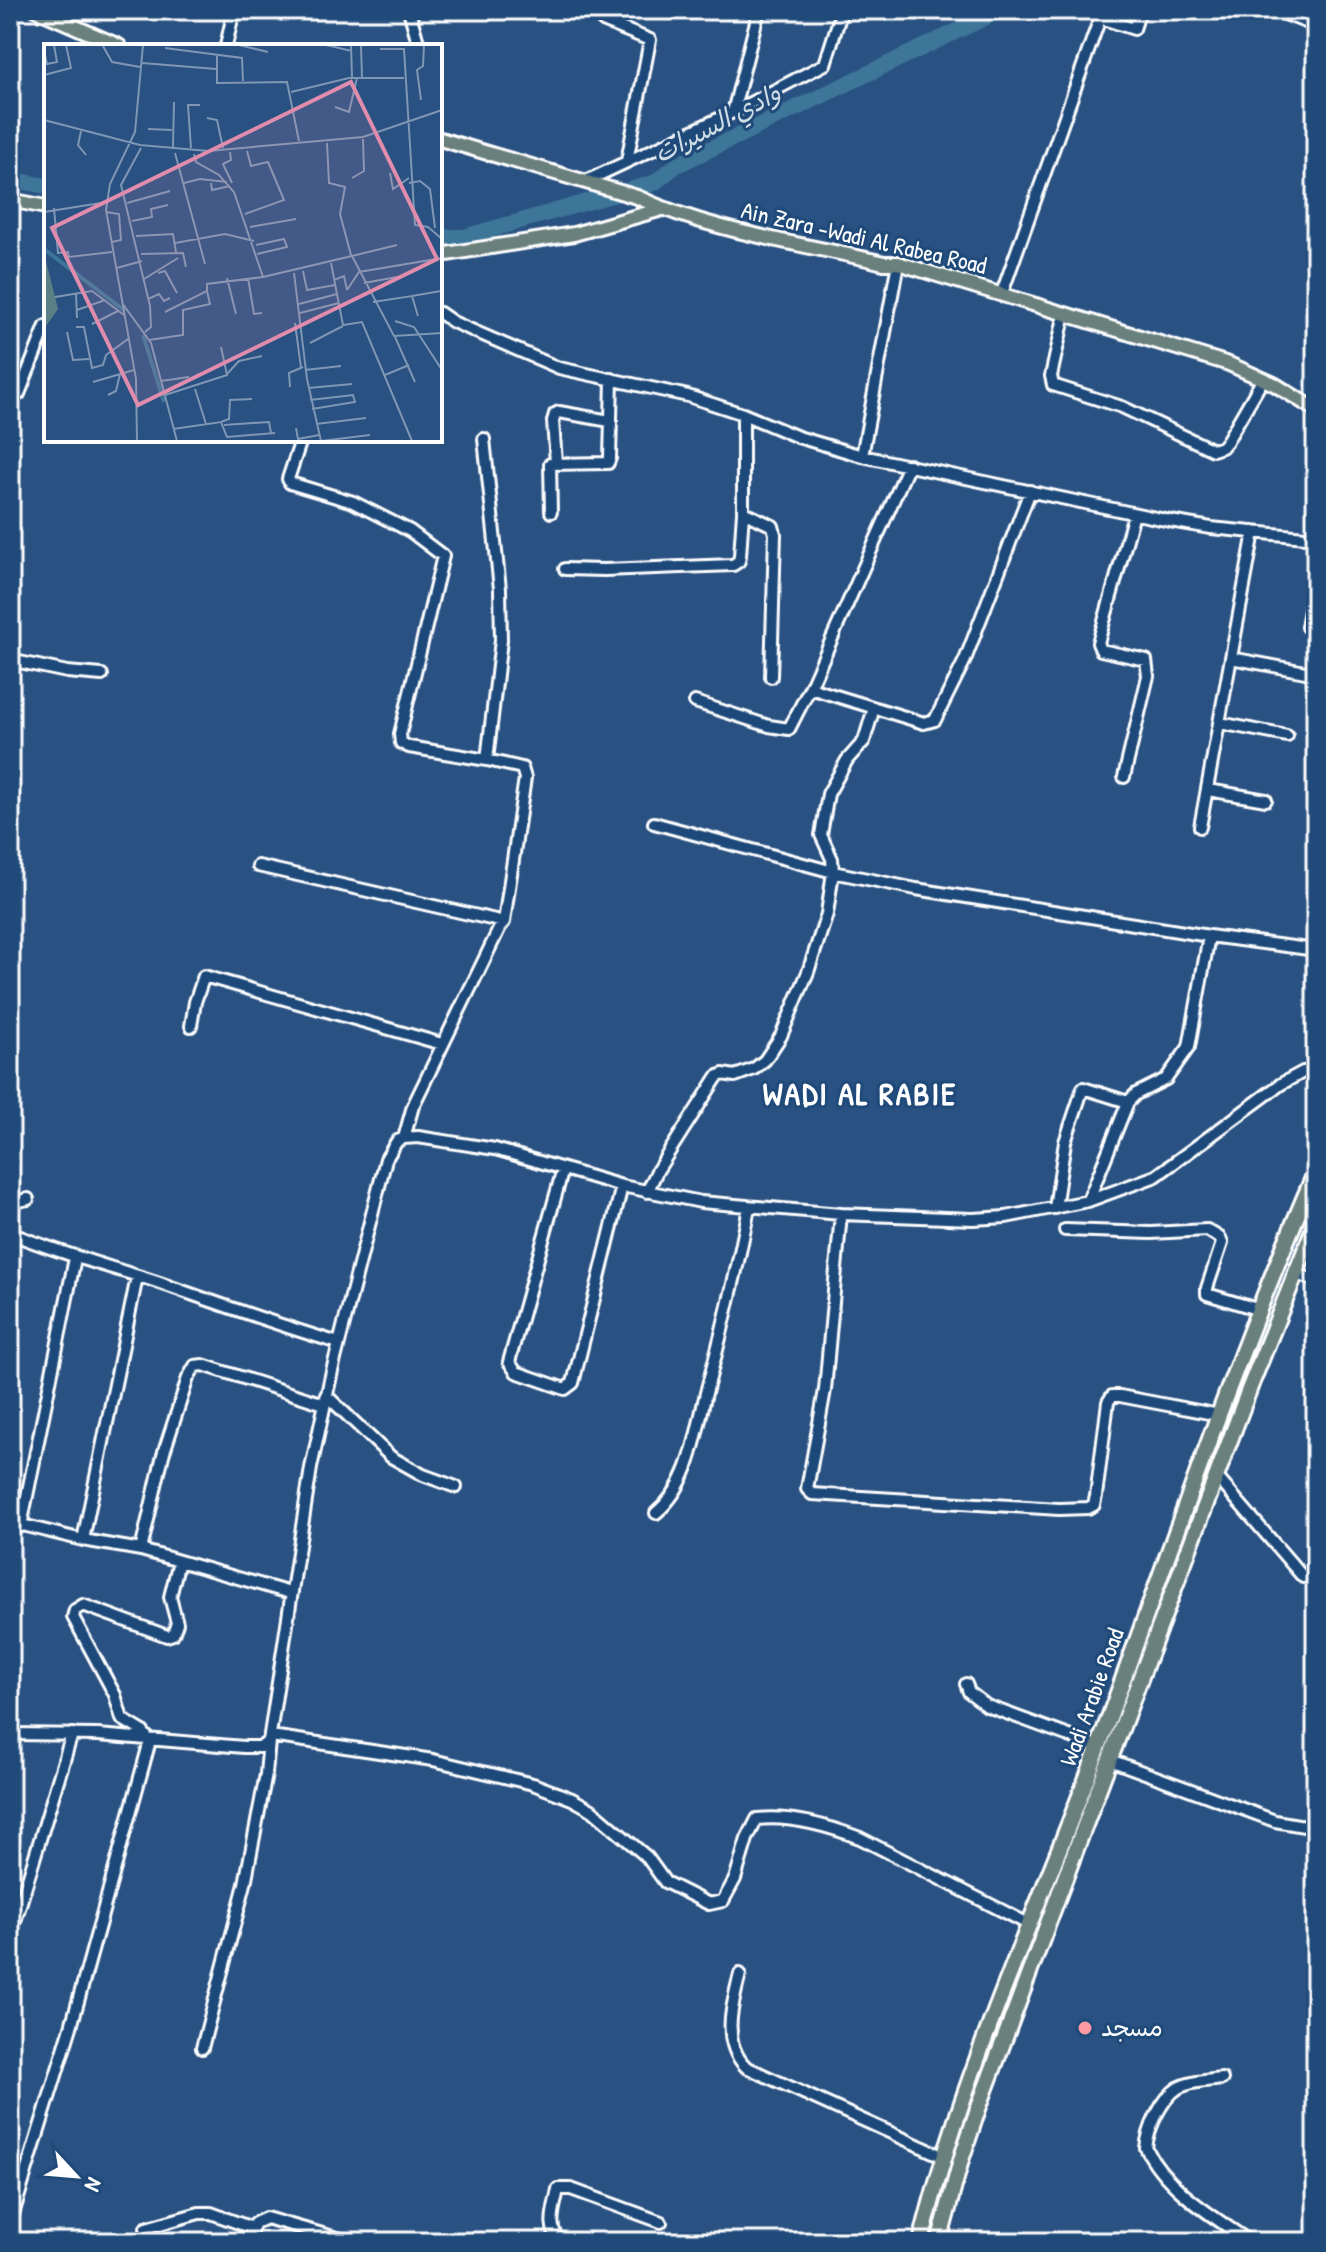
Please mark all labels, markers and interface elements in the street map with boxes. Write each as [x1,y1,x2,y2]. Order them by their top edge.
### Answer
inset map [44,44,442,442]
water label: وادي السيرات [647,74,787,172]
street label: Ain Zara -Wadi Al Rabea Road [738,193,990,281]
district label: WADI AL RABIE [763,1072,957,1115]
street label: Wadi Arabie Road [1051,1623,1131,1770]
place label: مسجد [1101,2011,1163,2043]
marker: مسجد [1076,2019,1094,2037]
north arrow [36,2136,116,2216]
text: N [78,2173,110,2197]

